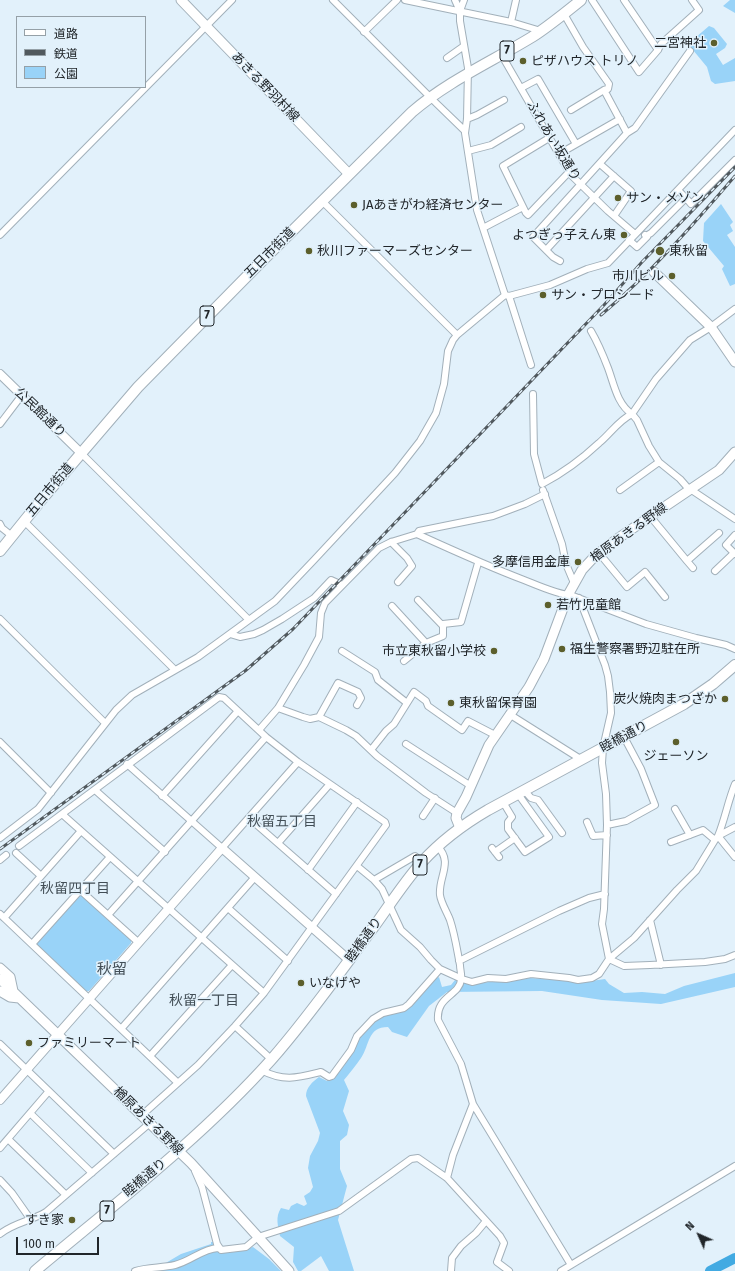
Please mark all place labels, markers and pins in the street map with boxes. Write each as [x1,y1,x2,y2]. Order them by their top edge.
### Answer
place label: 二宮神社 [654,35,706,51]
marker: 二宮神社 [709,38,719,48]
place label: ピザハウス トリノ [531,53,638,69]
marker: ピザハウス トリノ [518,56,528,66]
place label: サン・メゾン [626,190,704,206]
marker: サン・メゾン [613,193,623,203]
place label: JAあきがわ経済センター [362,197,503,213]
marker: JAあきがわ経済センター [349,200,359,210]
place label: よつぎっ⼦えん東 [512,227,616,243]
marker: よつぎっ⼦えん東 [619,230,629,240]
place label: 秋川ファーマーズセンター [317,243,473,259]
place label: 東秋留 [669,243,708,259]
marker: 東秋留 [654,245,666,257]
marker: 秋川ファーマーズセンター [304,246,314,256]
place label: 市川ビル [612,268,664,284]
marker: 市川ビル [667,271,677,281]
place label: サン・プロシード [551,287,655,303]
marker: サン・プロシード [538,290,548,300]
place label: 多摩信用金庫 [492,554,570,570]
marker: 多摩信用金庫 [573,557,583,567]
place label: 若竹児童館 [556,597,621,613]
marker: 若竹児童館 [543,600,553,610]
place label: 福生警察署野辺駐在所 [570,641,700,657]
place label: 市立東秋留小学校 [382,643,486,659]
marker: 福生警察署野辺駐在所 [557,644,567,654]
marker: 市立東秋留小学校 [489,646,499,656]
place label: 炭火焼肉まつざか [613,691,717,707]
marker: 炭火焼肉まつざか [720,694,730,704]
place label: 東秋留保育園 [459,695,537,711]
marker: 東秋留保育園 [446,698,456,708]
marker: ジェーソン [671,737,681,747]
place label: ジェーソン [644,748,708,764]
place label: いなげや [309,975,361,991]
marker: いなげや [296,978,306,988]
place label: ファミリーマート [37,1035,141,1051]
marker: ファミリーマート [24,1038,34,1048]
place label: すき家 [25,1212,64,1228]
marker: すき家 [67,1215,77,1225]

